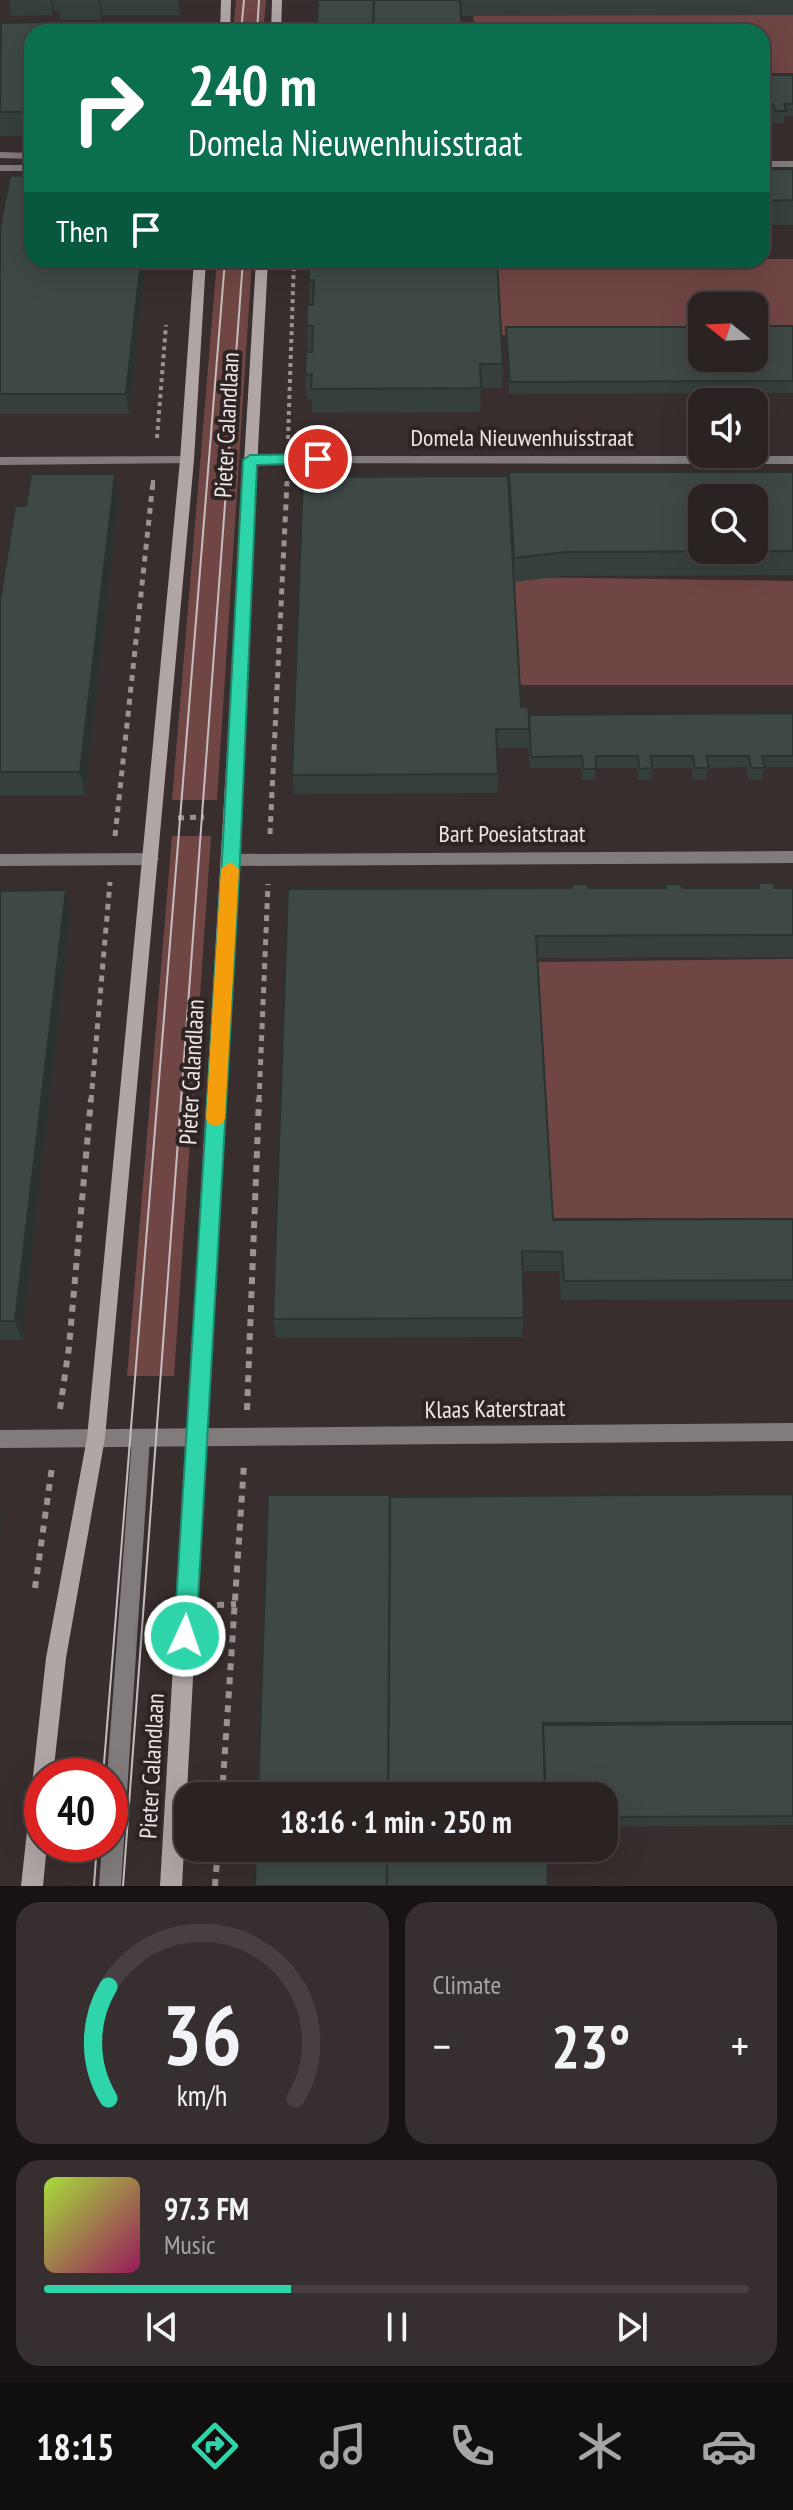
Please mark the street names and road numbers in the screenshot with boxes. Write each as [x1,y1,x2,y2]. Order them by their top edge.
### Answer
street label: Pieter Calandlaan [207,351,246,499]
street label: Domela Nieuwenhuisstraat [410,422,634,453]
street label: Bart Poesiatstraat [439,818,586,849]
street label: Pieter Calandlaan [172,998,211,1146]
street label: Klaas Katerstraat [424,1392,566,1425]
street label: Pieter Calandlaan [132,1692,171,1840]

